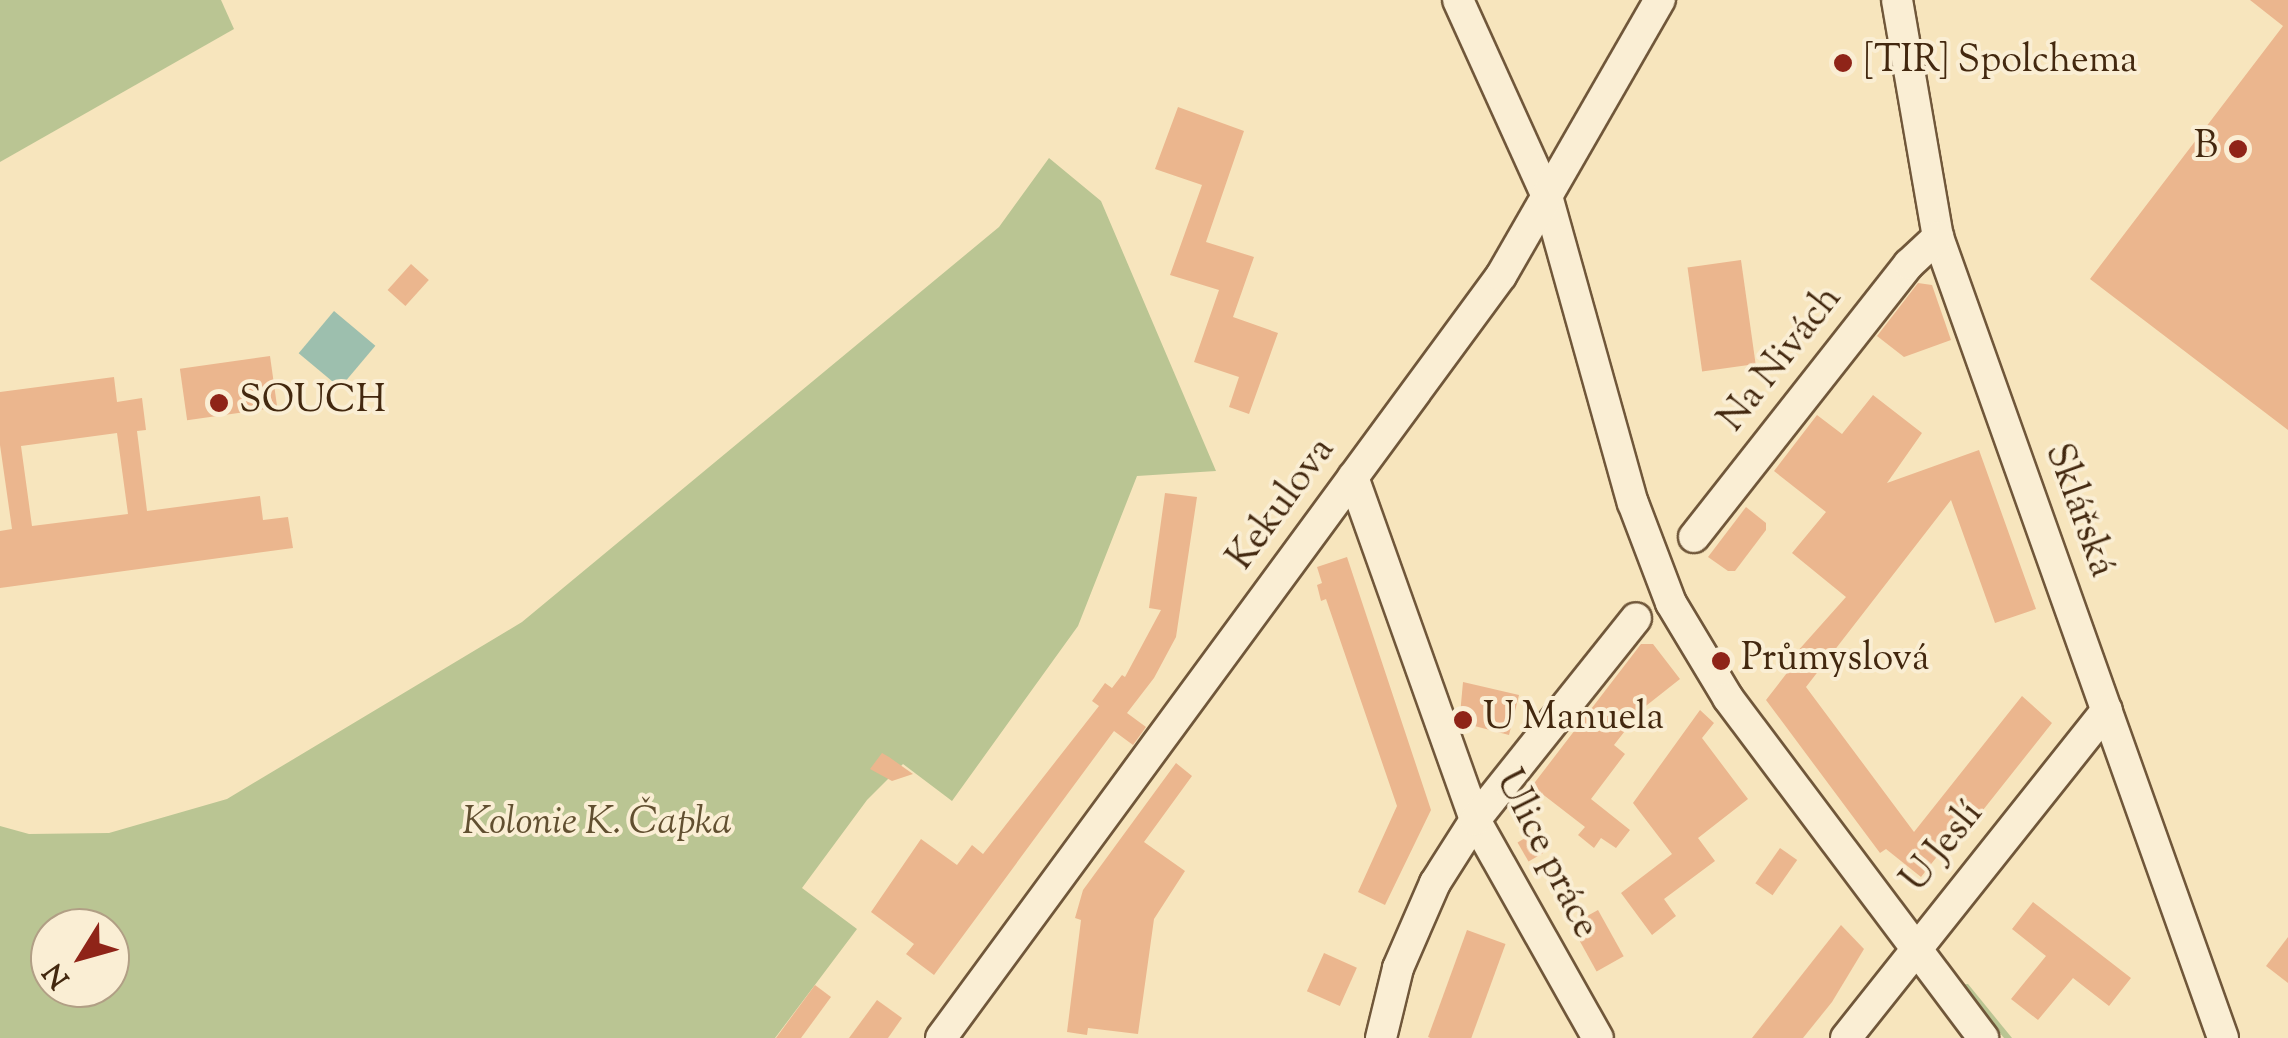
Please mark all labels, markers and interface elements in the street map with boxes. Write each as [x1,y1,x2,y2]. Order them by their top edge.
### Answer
place label: [TIR] Spolchema [1863,40,2138,86]
marker: [TIR] Spolchema [1832,52,1854,74]
place label: B [2194,126,2218,172]
marker: B [2227,138,2249,160]
street label: Na Nivách [1711,278,1853,442]
place label: SOUCH [239,380,386,426]
marker: SOUCH [208,392,230,414]
street label: Kekulova [1220,430,1346,580]
street label: Sklářská [2033,438,2123,584]
place label: Průmyslová [1741,638,1929,684]
marker: Průmyslová [1710,650,1732,672]
place label: U Manuela [1483,697,1664,743]
marker: U Manuela [1452,709,1474,731]
street label: Ulice práce [1483,763,1607,947]
street label: U Jeslí [1894,793,1994,903]
park label: Kolonie K. Čapka [462,802,732,848]
north arrow [30,908,130,1008]
text: N [35,954,80,996]

